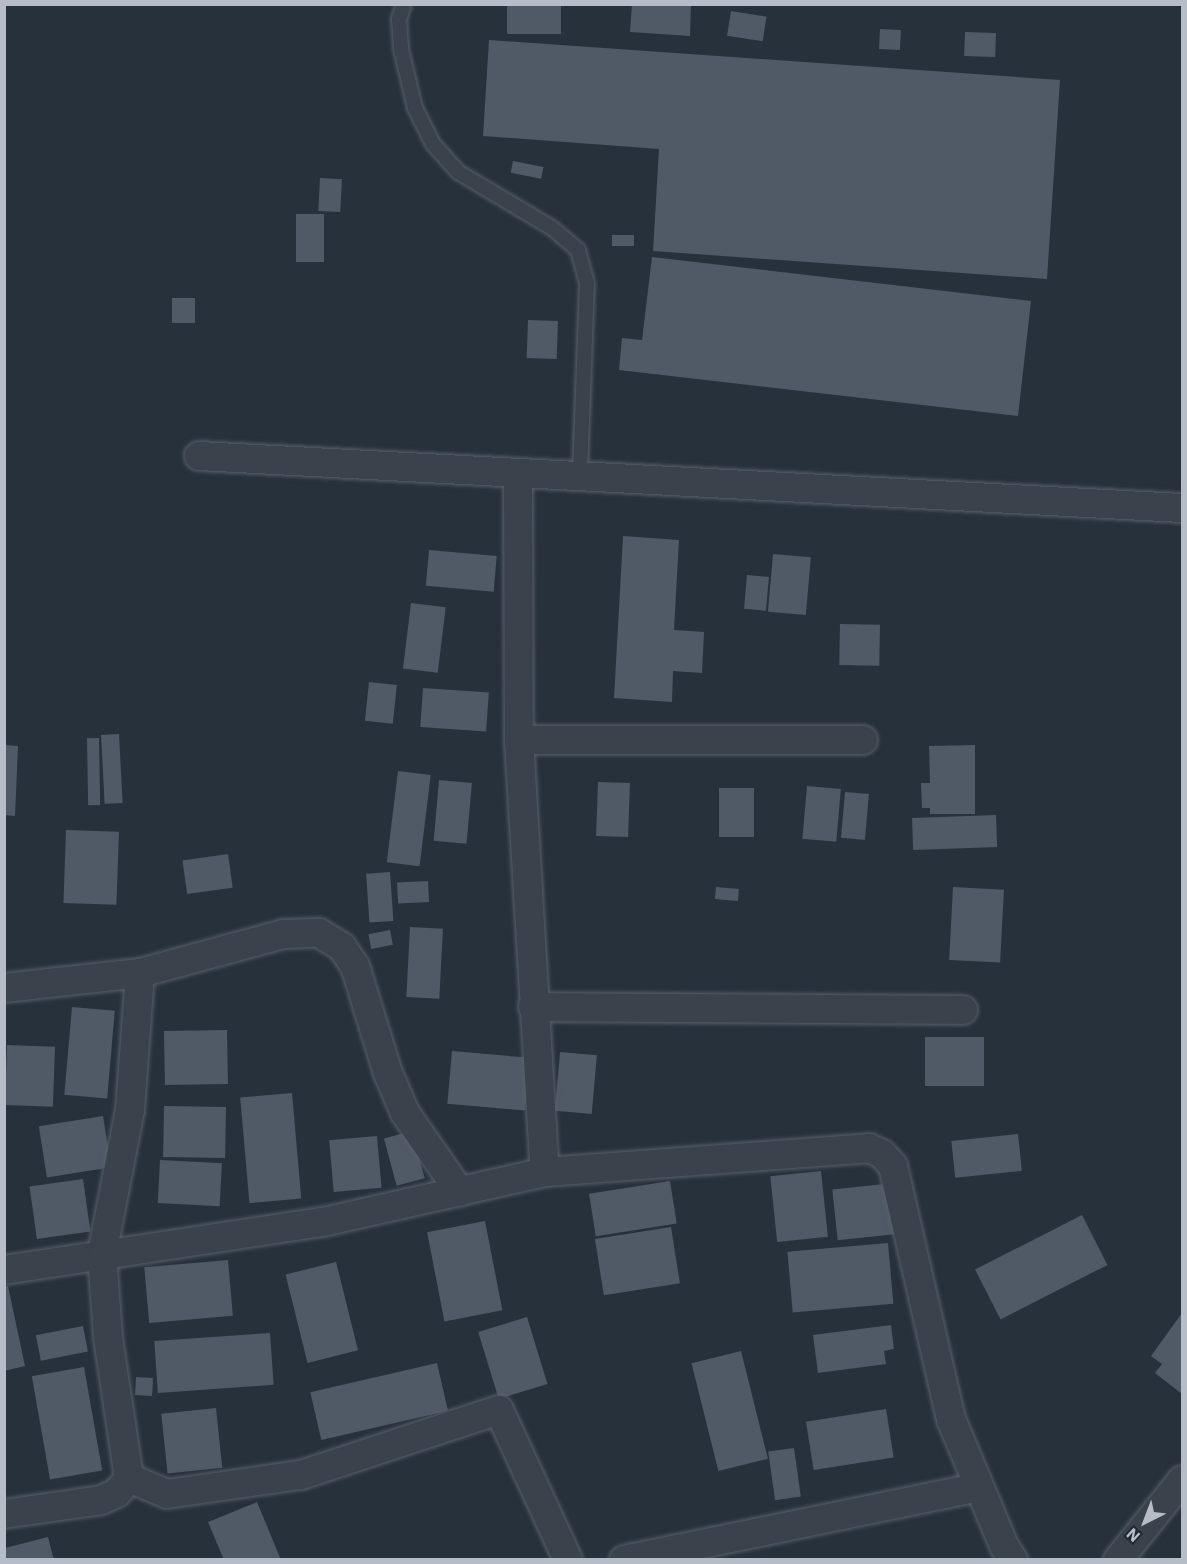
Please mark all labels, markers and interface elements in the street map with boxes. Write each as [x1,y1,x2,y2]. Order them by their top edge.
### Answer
north arrow [1115,1492,1175,1552]
text: N [1122,1524,1144,1547]

